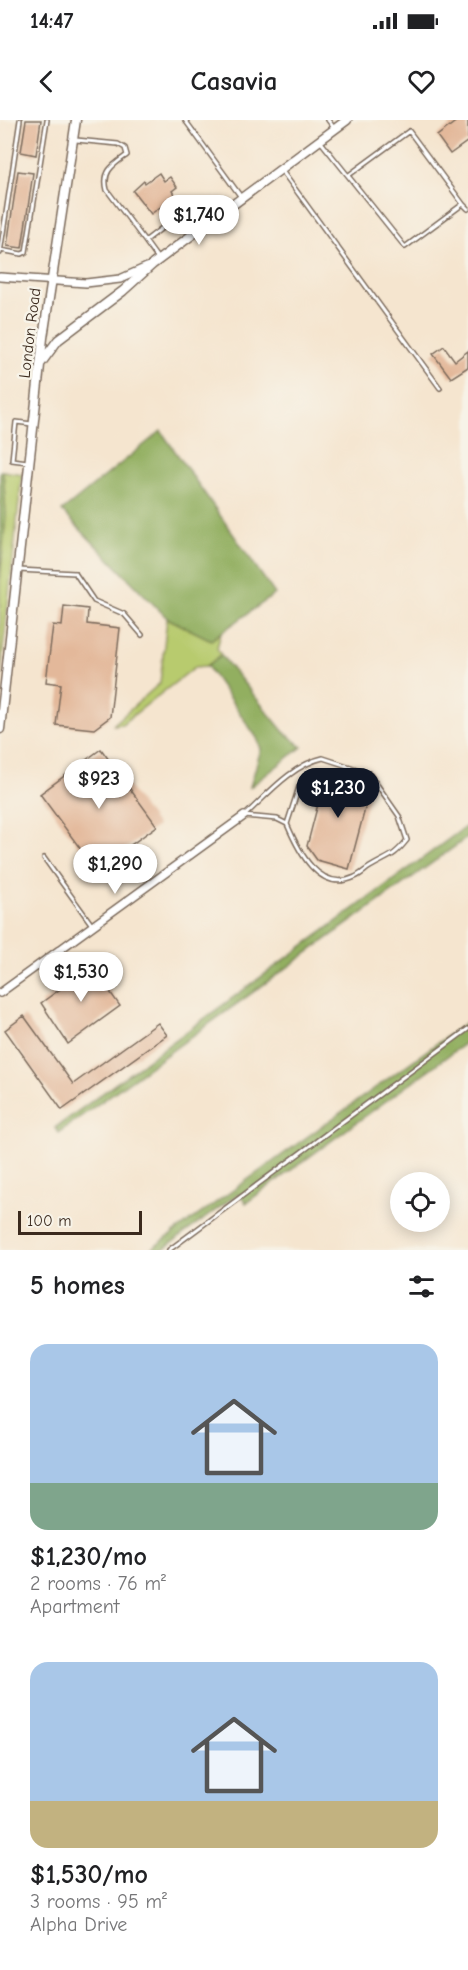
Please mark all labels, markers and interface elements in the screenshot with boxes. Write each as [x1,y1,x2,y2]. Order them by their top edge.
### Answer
text: 14:47 [30,8,74,34]
icon: back [30,65,63,98]
icon: heart [405,65,438,98]
text: Casavia [191,66,277,97]
pin: $1,740 [150,195,248,246]
text: $1,740 [173,203,225,226]
street label: London Road [16,287,44,379]
pin: $923 [63,759,135,810]
text: $923 [78,767,120,790]
pin: $1,230 [289,768,387,819]
text: $1,230 [311,776,365,799]
pin: $1,290 [66,844,164,895]
text: $1,290 [87,852,143,875]
pin: $1,530 [32,952,130,1003]
text: $1,530 [53,960,109,983]
map controls [390,1172,450,1232]
button: locate [390,1172,450,1232]
scale bar [18,1208,142,1236]
text: 100 m [27,1212,71,1230]
icon: filters [405,1270,438,1303]
text: 5 homes [30,1271,125,1301]
icon: home [180,1383,288,1491]
text: $1,230/mo [30,1542,147,1572]
text: 2 rooms · 76 m² [30,1572,166,1595]
text: Apartment [30,1595,120,1618]
icon: home [180,1701,288,1809]
text: $1,530/mo [30,1860,148,1890]
text: 3 rooms · 95 m² [30,1890,167,1913]
text: Alpha Drive [30,1913,127,1936]

